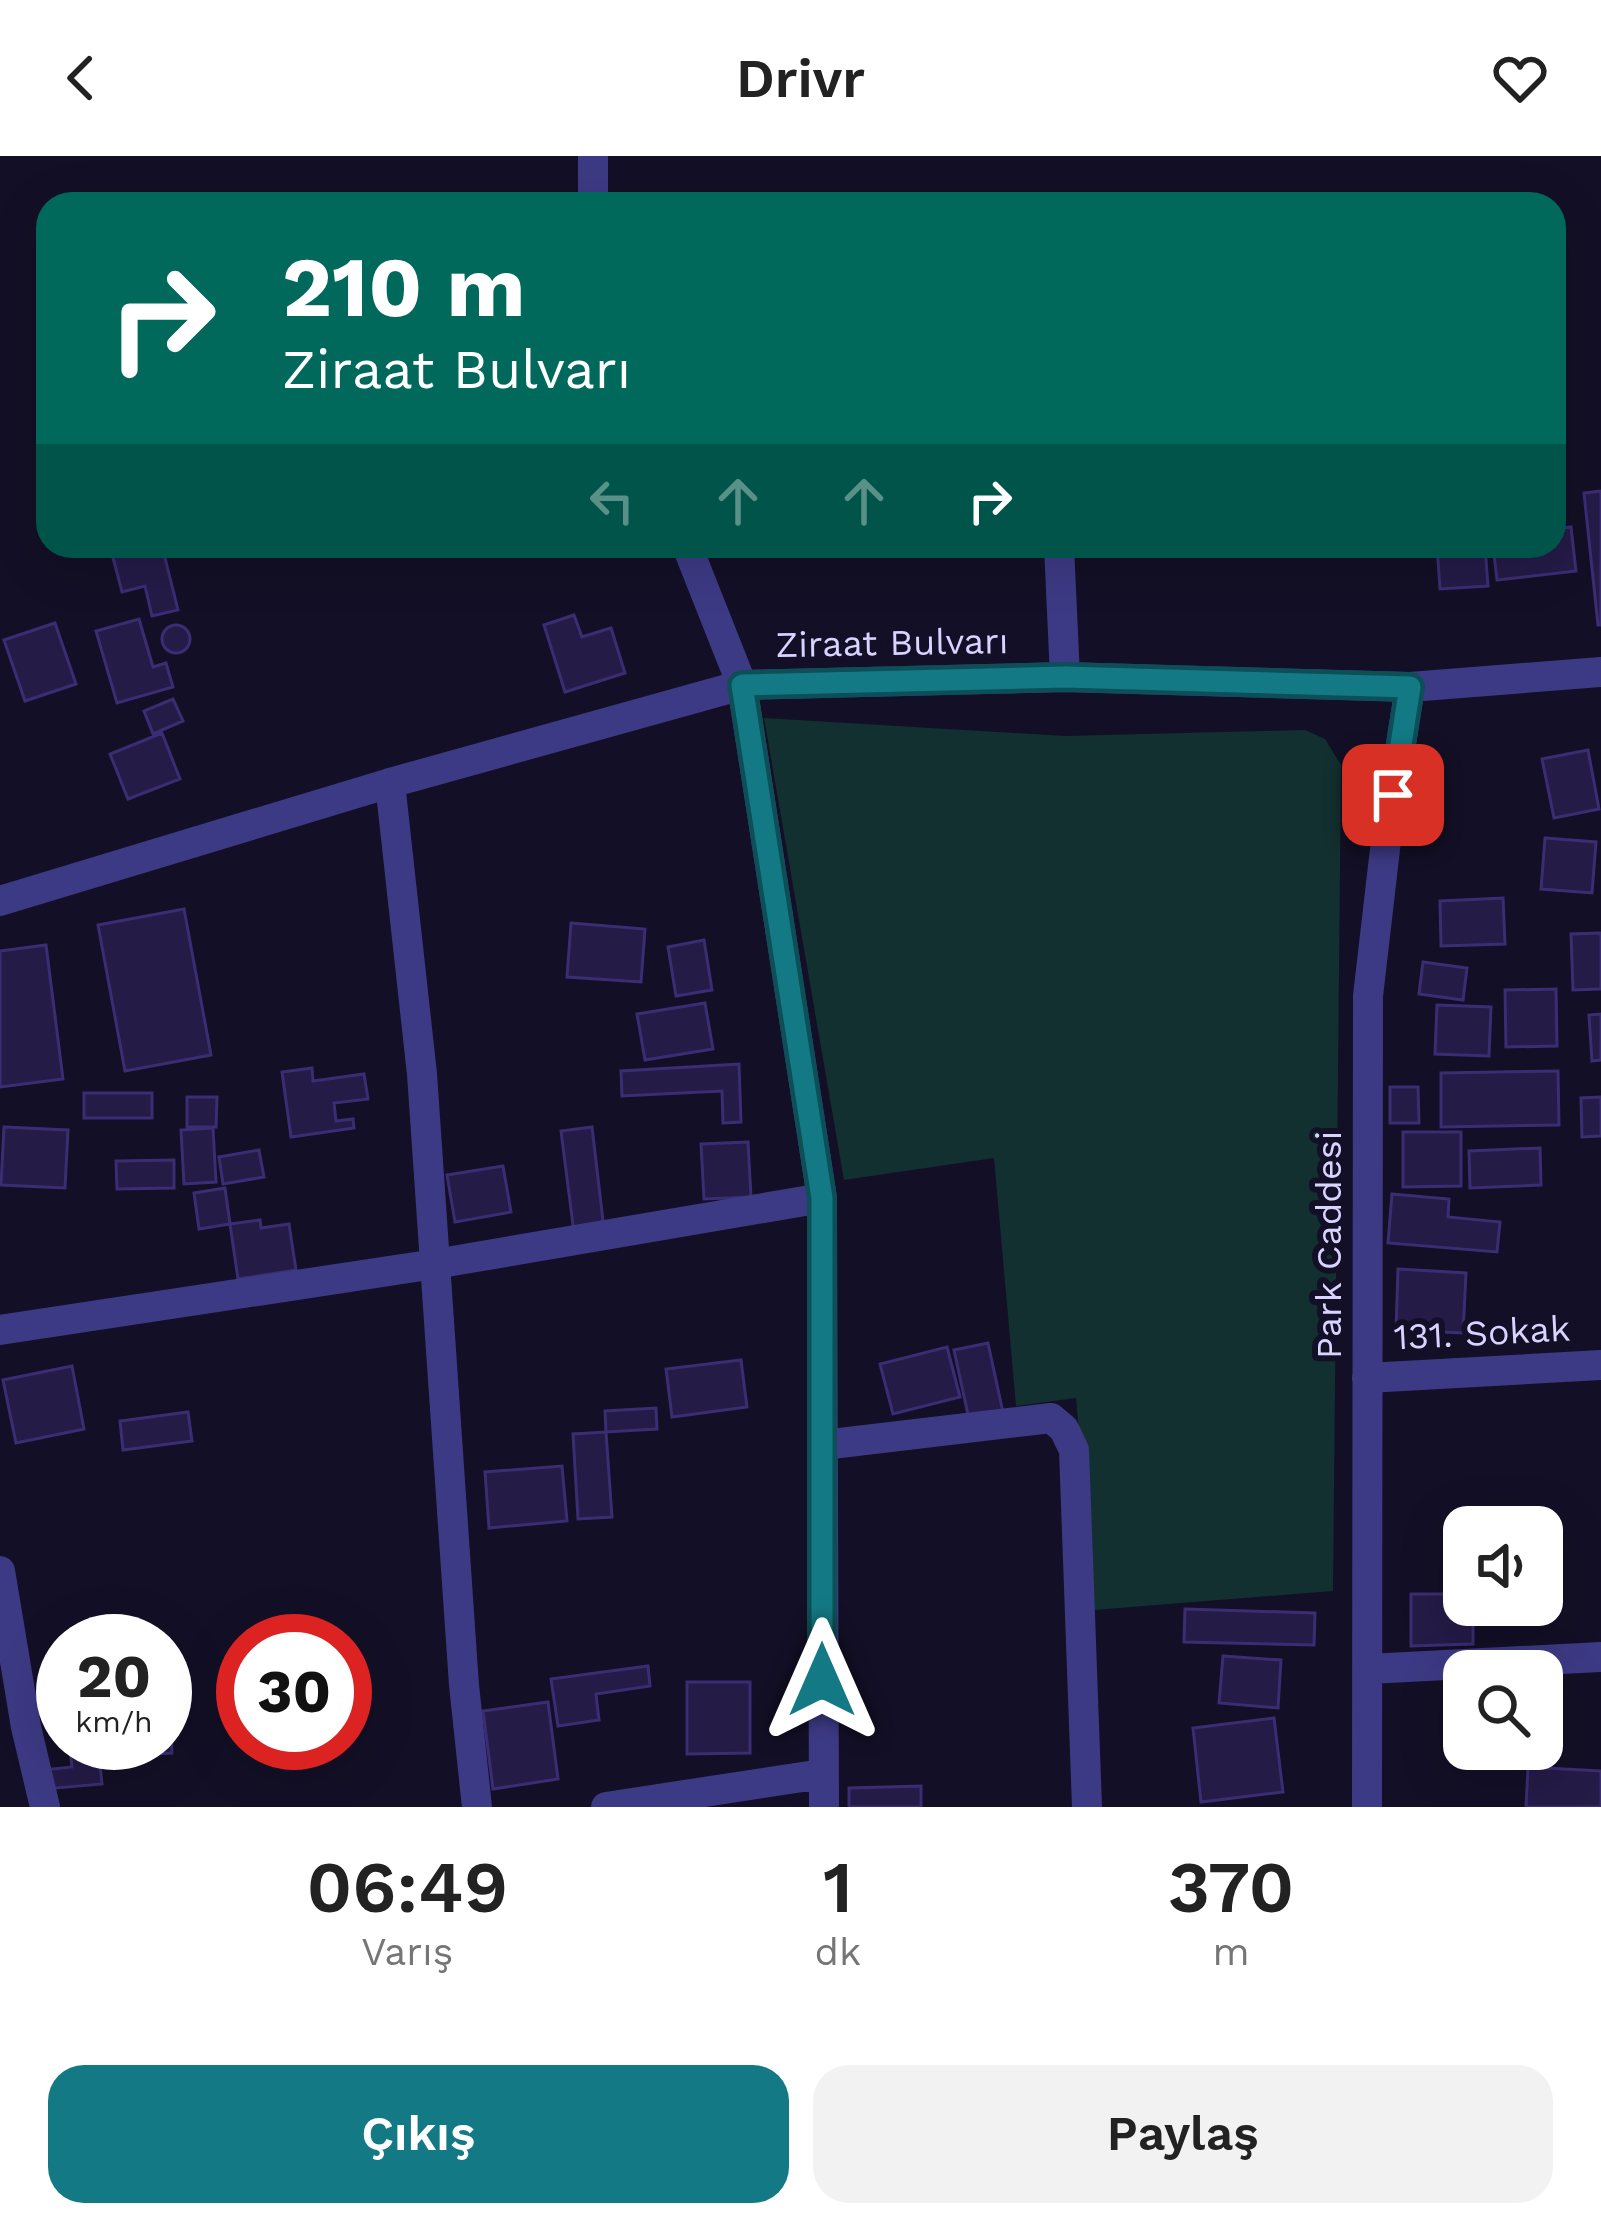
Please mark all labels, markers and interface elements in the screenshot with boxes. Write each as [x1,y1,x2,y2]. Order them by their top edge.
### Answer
icon: back [48,45,114,111]
icon: heart [1487,45,1553,111]
text: Drivr [736,47,865,110]
text: 210 m [282,238,525,336]
icon: right [84,240,240,396]
text: Ziraat Bulvarı [282,338,631,401]
icon: left [579,468,645,534]
icon: ahead [705,468,771,534]
icon: ahead [831,468,897,534]
icon: right [957,468,1023,534]
street label: Ziraat Bulvarı [775,620,1009,666]
pin [1342,744,1444,846]
icon: arrive [1360,762,1426,828]
street label: Park Caddesi [1308,1131,1350,1359]
street label: 131. Sokak [1393,1307,1571,1359]
map controls [1443,1506,1563,1770]
button: sound [1443,1506,1563,1626]
speed limit sign: 30 [216,1614,372,1770]
position arrow [759,1617,885,1743]
text: 20 [77,1641,151,1712]
button: search [1443,1650,1563,1770]
text: km/h [75,1704,153,1739]
text: 06:49 [307,1845,508,1929]
text: 1 [823,1845,853,1929]
text: 370 [1168,1845,1294,1929]
text: Varış [361,1929,453,1974]
text: dk [815,1929,861,1974]
text: m [1212,1929,1250,1974]
button: Çıkış [48,2065,789,2203]
button: Paylaş [813,2065,1553,2203]

